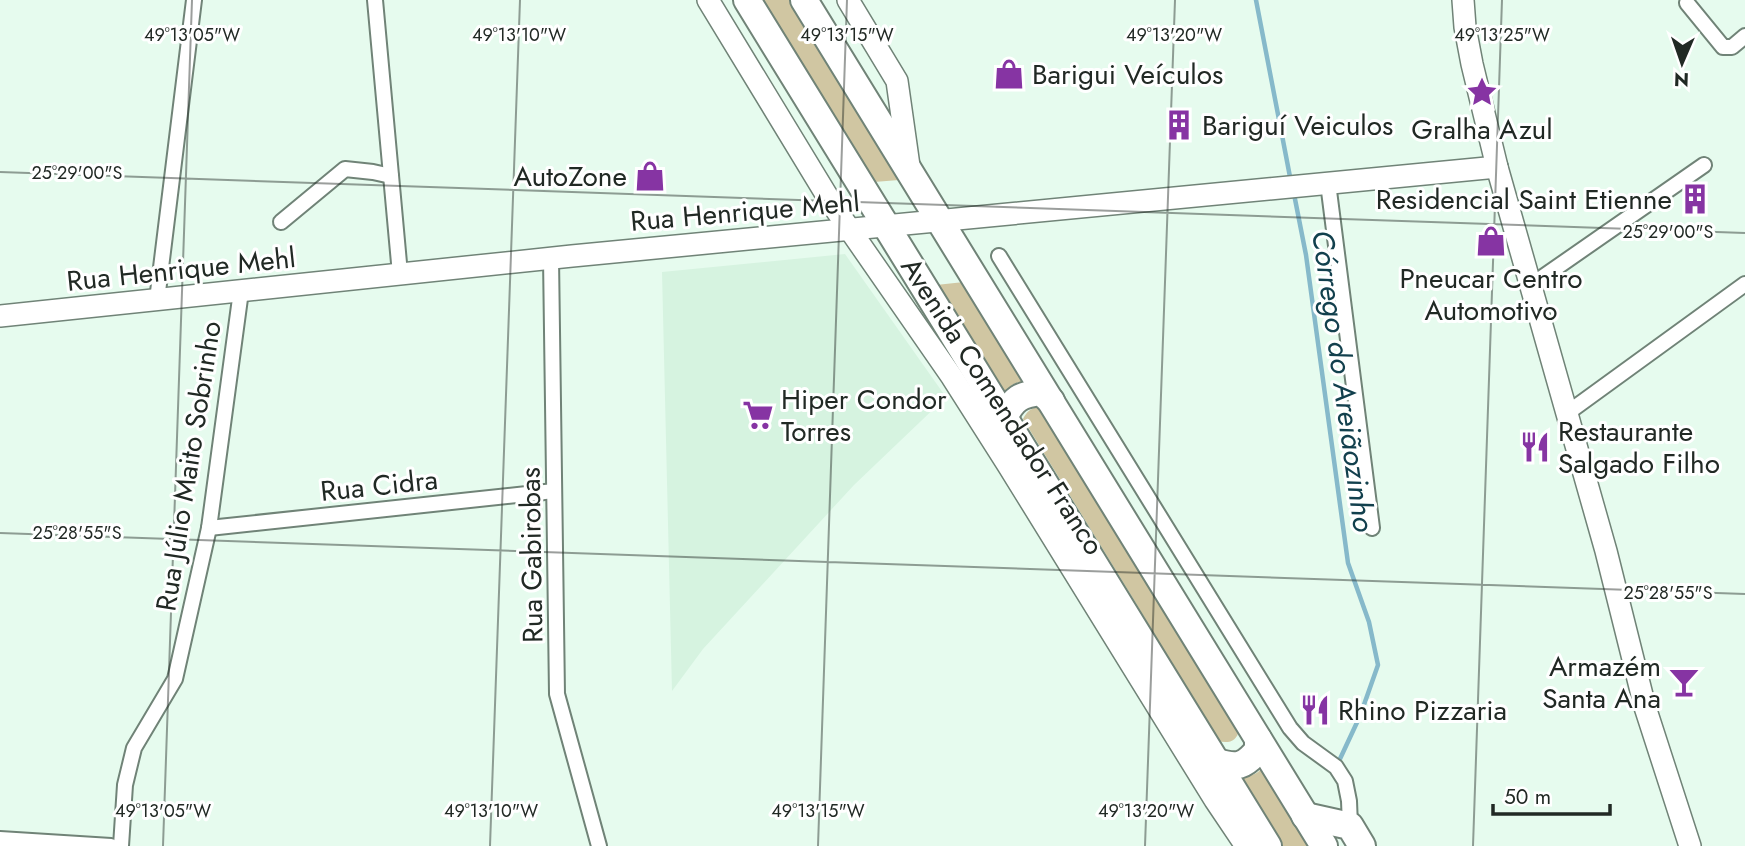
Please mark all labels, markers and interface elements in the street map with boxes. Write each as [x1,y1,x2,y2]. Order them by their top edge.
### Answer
text: 49°13'05"W [144,22,240,48]
text: 49°13'10"W [472,22,566,48]
text: 49°13'15"W [800,22,894,48]
text: 49°13'20"W [1126,22,1222,48]
text: 49°13'25"W [1454,22,1550,48]
north arrow [1647,28,1717,98]
place label: Barigui Veículos [1032,54,1223,95]
shop icon: Barigui Veículos [992,57,1026,91]
text: N [1673,66,1689,93]
place icon: Gralha Azul [1465,75,1499,109]
place label: Bariguí Veiculos [1202,105,1393,146]
building icon: Bariguí Veiculos [1162,108,1196,142]
place label: Gralha Azul [1411,109,1553,150]
place label: AutoZone [514,156,627,197]
shop icon: AutoZone [633,159,667,193]
text: 25°29'00"S [32,160,123,186]
place label: Residencial Saint Etienne [1376,179,1672,220]
street label: Rua Henrique Mehl [629,181,861,242]
building icon: Residencial Saint Etienne [1678,182,1712,216]
text: 25°29'00"S [1623,219,1714,245]
shop icon: Pneucar Centro Automotivo [1474,224,1508,258]
water label: Córrego do Areiãozinho [1301,227,1386,535]
street label: Rua Henrique Mehl [65,237,298,302]
street label: Avenida Comendador Franco [891,250,1114,563]
place label: Pneucar Centro Automotivo [1400,258,1582,331]
street label: Rua Júlio Maito Sobrinho [145,318,232,614]
place label: Hiper Condor Torres [781,379,947,452]
supermarket icon: Hiper Condor Torres [741,398,775,432]
place label: Restaurante Salgado Filho [1558,411,1720,484]
restaurant icon: Restaurante Salgado Filho [1518,430,1552,464]
street label: Rua Cidra [318,459,440,512]
street label: Rua Gabirobas [509,467,554,643]
text: 25°28'55"S [32,520,122,546]
text: 25°28'55"S [1623,580,1713,606]
place label: Armazém Santa Ana [1542,646,1661,719]
bar icon: Armazém Santa Ana [1667,665,1701,699]
place label: Rhino Pizzaria [1338,690,1507,731]
restaurant icon: Rhino Pizzaria [1298,693,1332,727]
scale bar [1493,772,1610,816]
text: 50 m [1504,782,1551,812]
text: 49°13'05"W [115,798,211,824]
text: 49°13'10"W [444,798,538,824]
text: 49°13'15"W [771,798,865,824]
text: 49°13'20"W [1098,798,1194,824]

